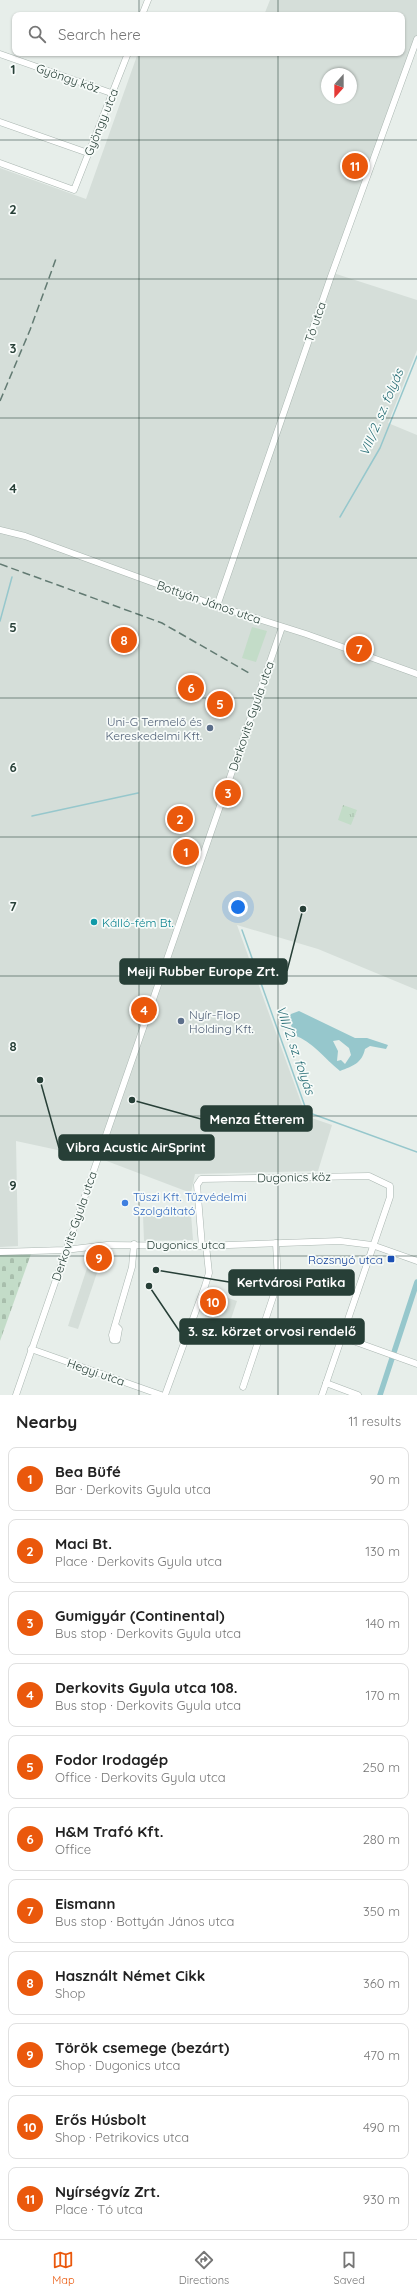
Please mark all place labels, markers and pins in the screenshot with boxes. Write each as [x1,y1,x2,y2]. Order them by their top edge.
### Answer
pin: 11 [342,151,368,181]
pin: 8 [111,625,137,655]
pin: 7 [346,634,372,664]
pin: 6 [178,673,204,703]
pin: 5 [207,689,233,719]
place label: Uni-G Termelő és Kereskedelmi Kft. [105,714,202,743]
marker: Uni-G Termelő és Kereskedelmi Kft. [205,723,215,733]
pin: 3 [215,778,241,808]
pin: 2 [167,804,193,834]
pin: 1 [173,837,199,867]
place label: Kálló-fém Bt. [102,915,174,930]
marker: Kálló-fém Bt. [89,917,99,927]
callout: Meiji Rubber Europe Zrt. [120,959,287,984]
pin: 4 [131,995,157,1025]
place label: Nyír-Flop Holding Kft. [189,1007,254,1036]
marker: Nyír-Flop Holding Kft. [176,1016,186,1026]
callout: Menza Étterem [201,1106,312,1131]
callout: Vibra Acustic AirSprint [59,1135,214,1160]
place label: Tüszi Kft. Tűzvédelmi Szolgáltató [133,1189,247,1218]
marker: Tüszi Kft. Tűzvédelmi Szolgáltató [120,1198,130,1208]
pin: 9 [86,1243,112,1273]
place label: Rozsnyó utca [308,1252,383,1267]
marker: Rozsnyó utca [386,1254,396,1264]
callout: Kertvárosi Patika [229,1270,354,1295]
pin: 10 [200,1287,226,1317]
callout: 3. sz. körzet orvosi rendelő [180,1319,364,1344]

